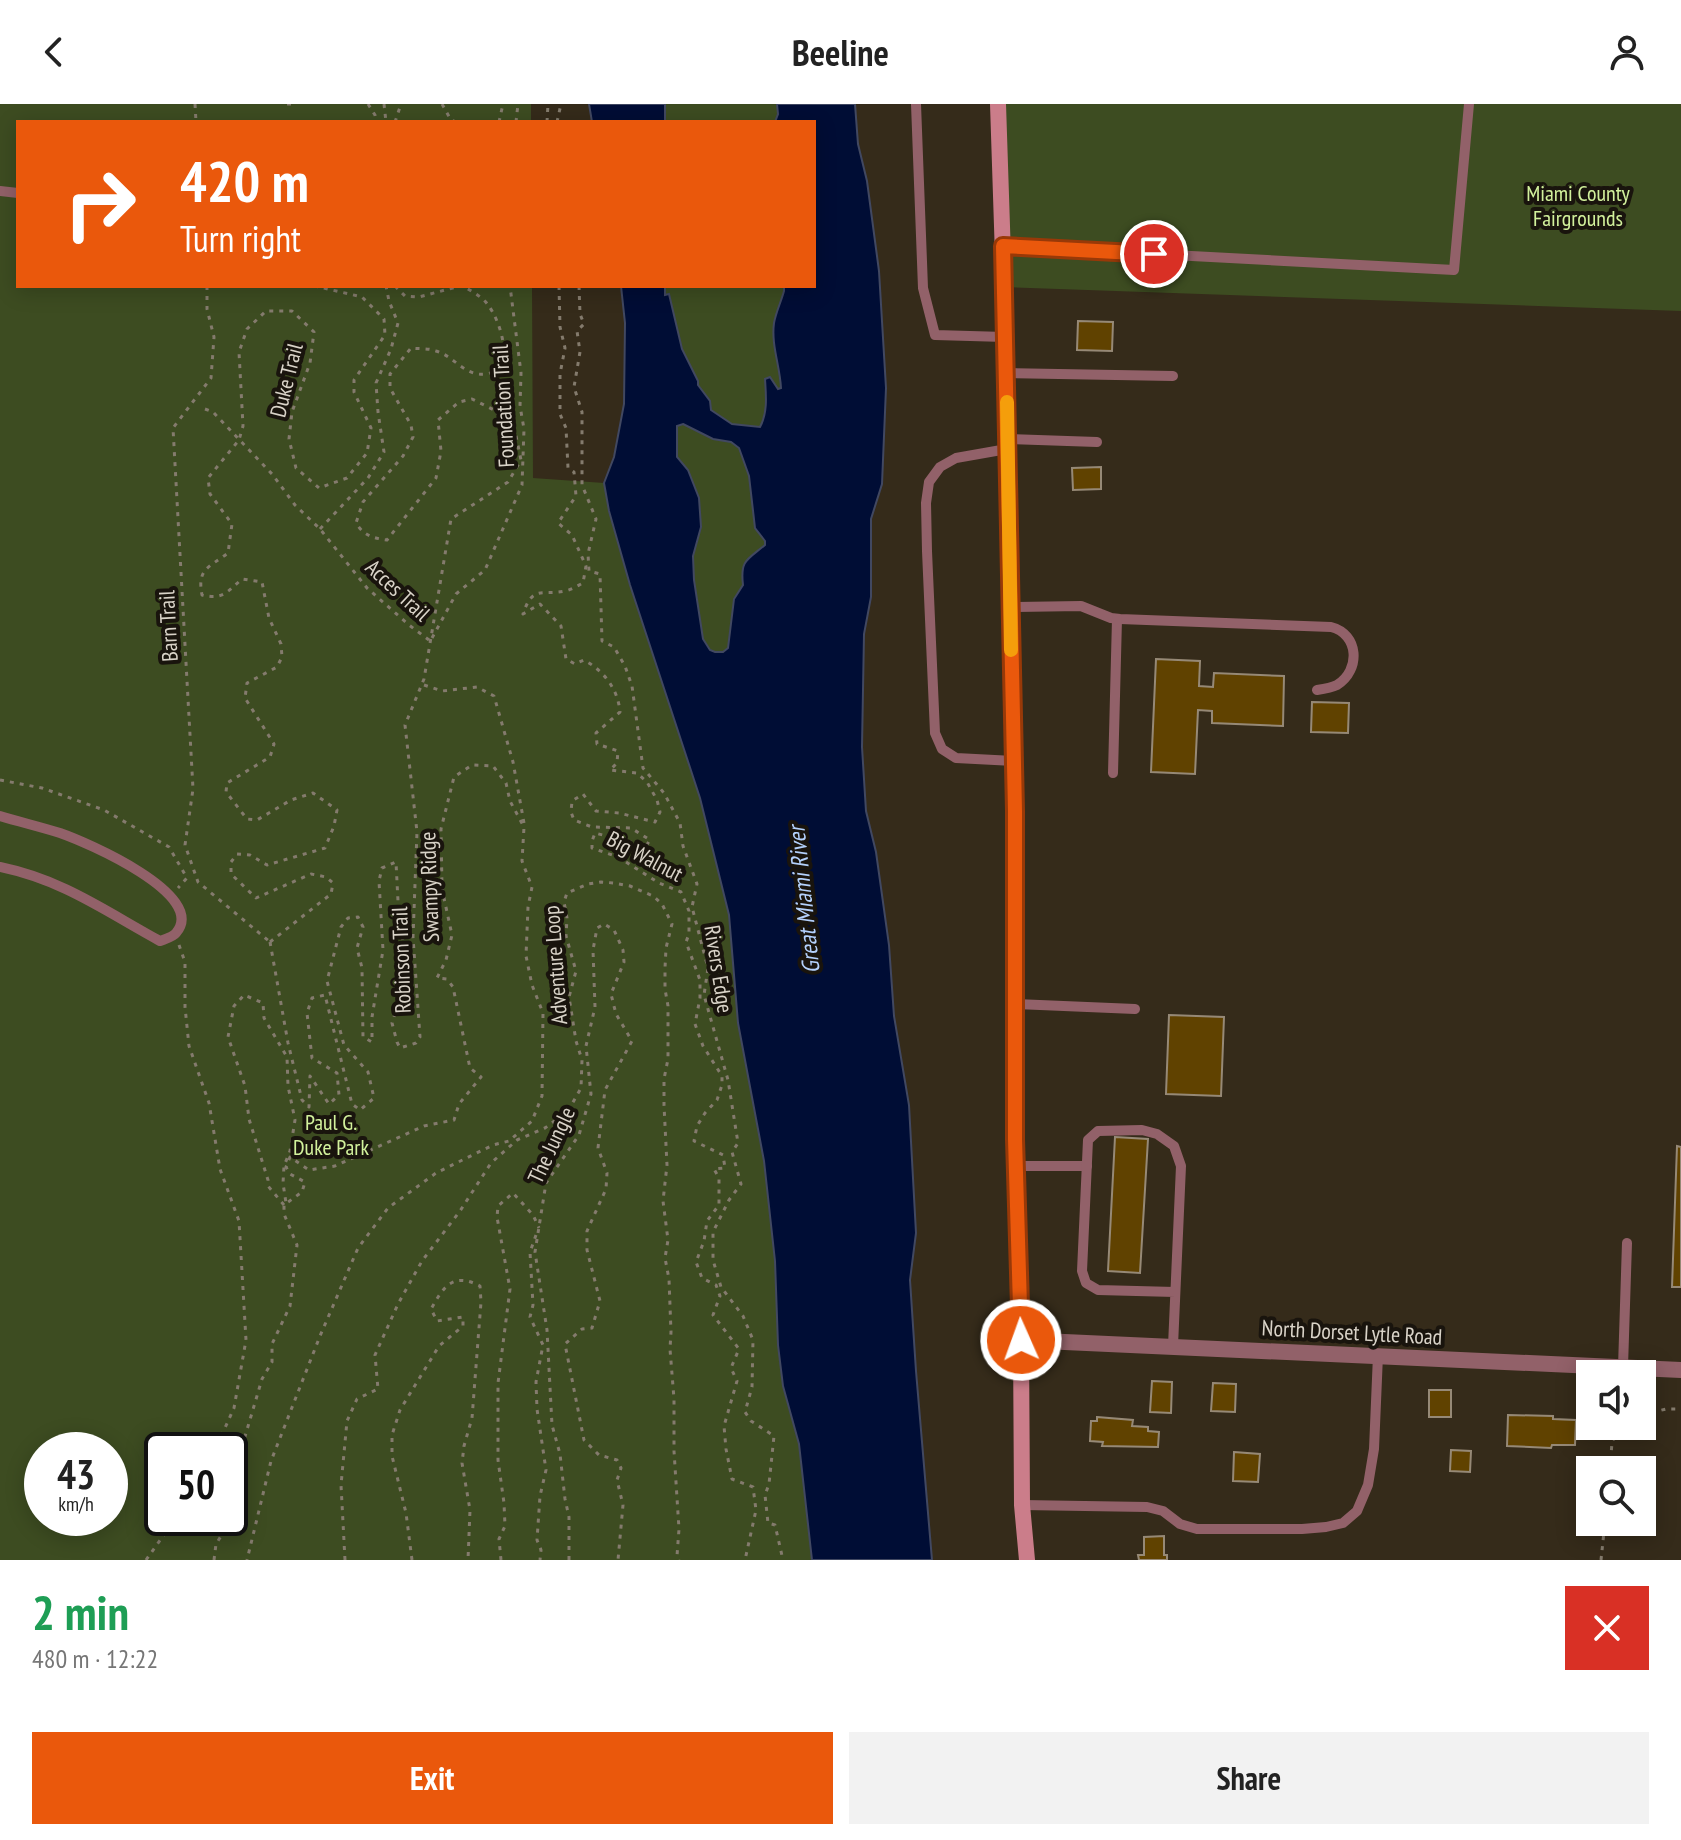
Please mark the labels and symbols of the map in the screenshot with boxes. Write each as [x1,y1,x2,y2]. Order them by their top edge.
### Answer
park label: Miami County Fairgrounds [1526,179,1631,232]
pin [1120,220,1188,288]
street label: Duke Trail [263,339,309,420]
street label: Foundation Trail [486,343,520,468]
street label: Acces Trail [360,553,437,628]
street label: Barn Trail [152,589,184,663]
water label: Great Miami River [780,821,827,975]
street label: Big Walnut [602,824,688,888]
street label: Swampy Ridge [413,831,445,943]
street label: Adventure Loop [537,904,573,1026]
street label: Robinson Trail [385,905,417,1014]
street label: Rivers Edge [698,923,740,1015]
street label: The Jungle [521,1102,581,1188]
park label: Paul G. Duke Park [293,1108,369,1161]
position arrow [979,1298,1063,1382]
street label: North Dorset Lytle Road [1261,1313,1443,1351]
speed limit sign: 50 [144,1432,248,1536]

